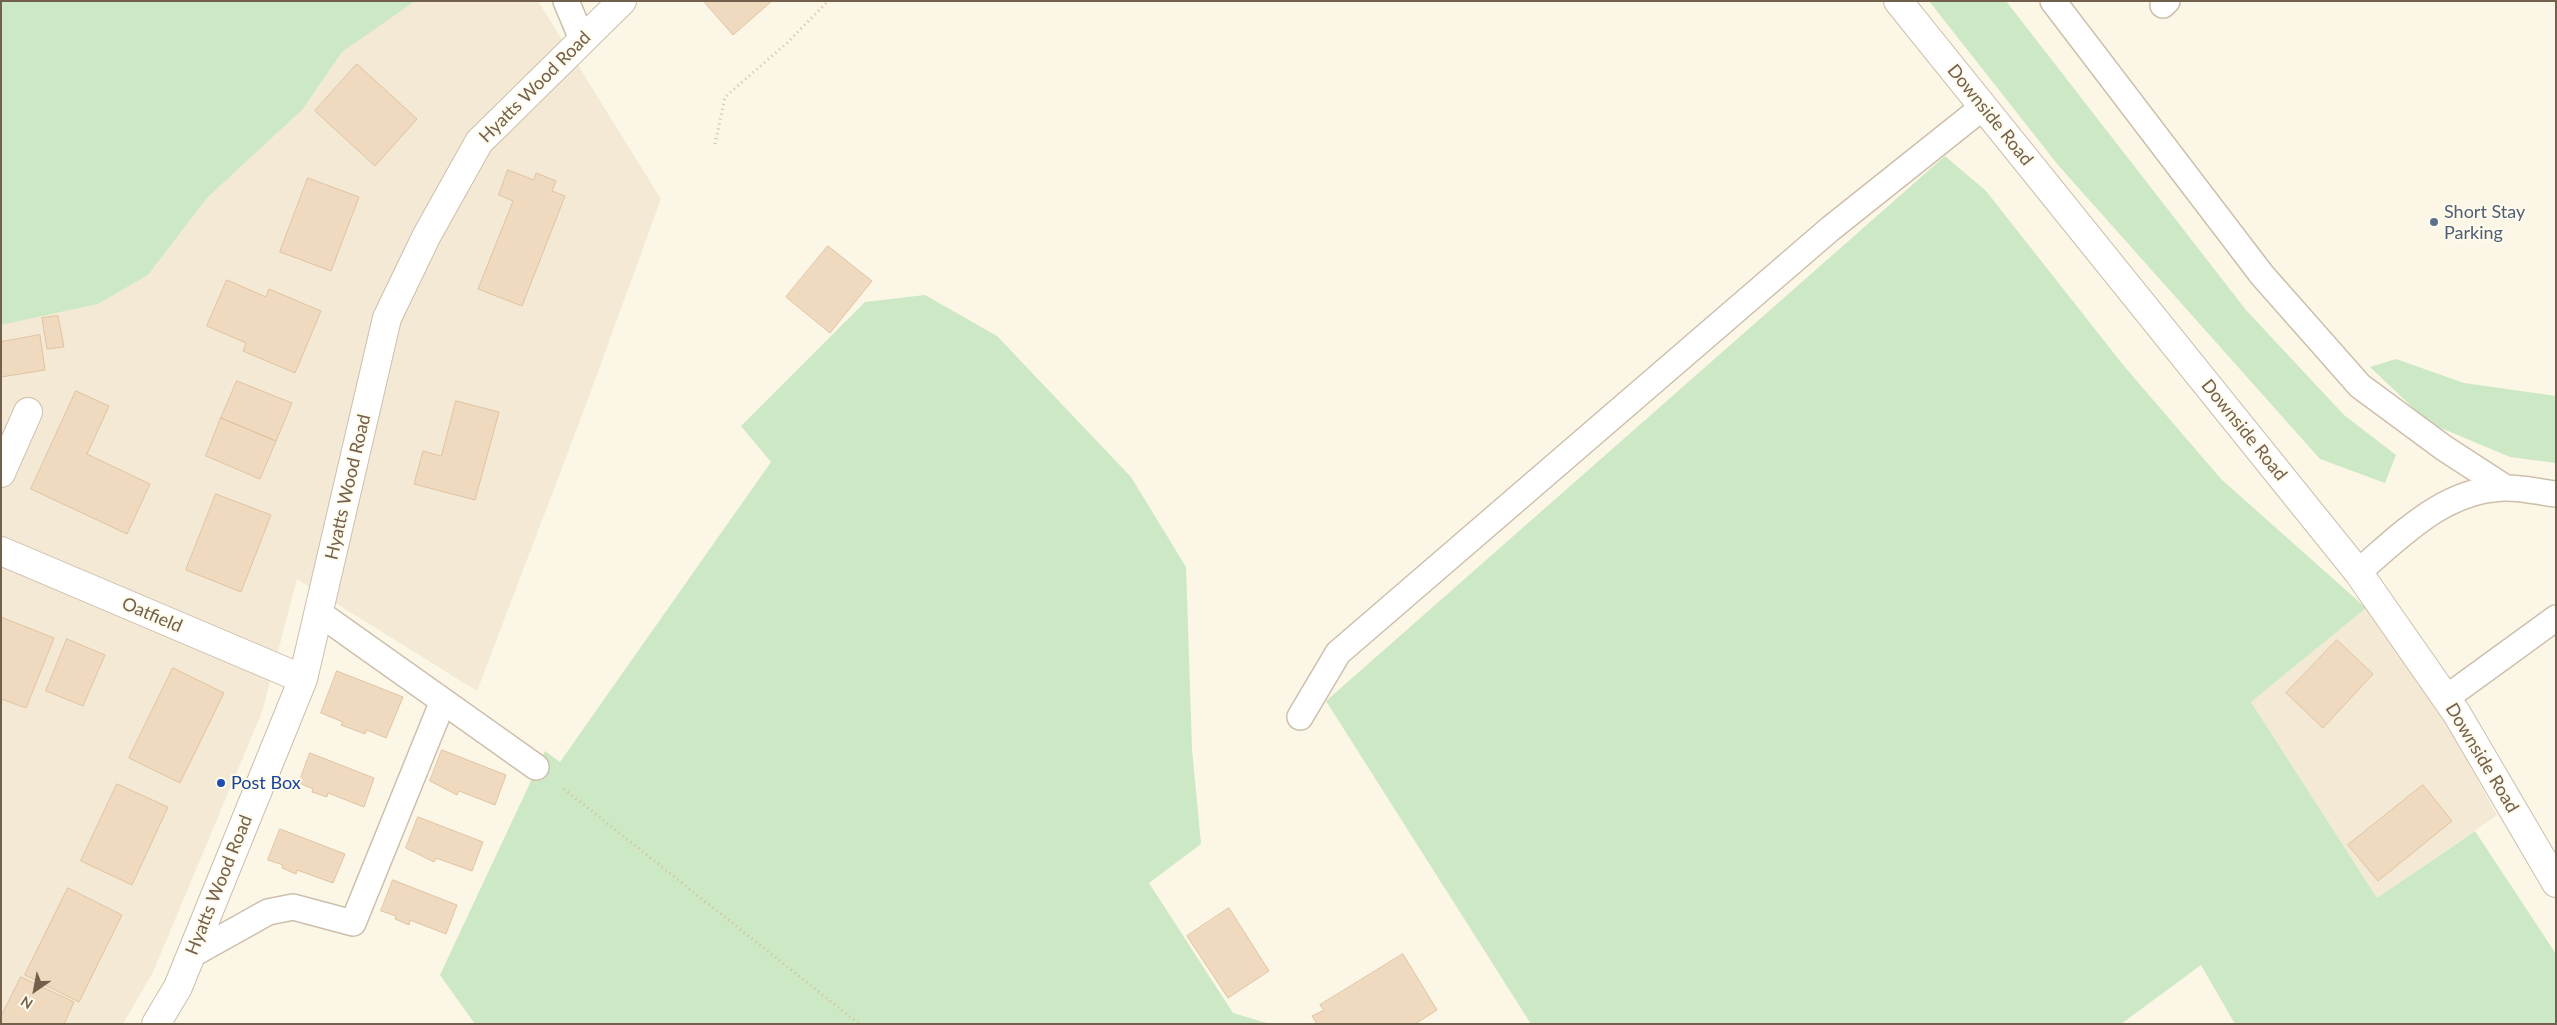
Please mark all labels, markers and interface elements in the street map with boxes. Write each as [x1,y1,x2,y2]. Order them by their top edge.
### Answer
street label: Hyatts Wood Road [475,27,595,147]
street label: Downside Road [1943,60,2037,170]
place label: Short Stay Parking [2444,201,2525,243]
marker: Short Stay Parking [2428,216,2440,228]
street label: Downside Road [2197,375,2291,485]
street label: Hyatts Wood Road [321,412,375,562]
street label: Oatfield [119,593,185,637]
street label: Downside Road [2441,699,2523,817]
place label: Post Box [231,772,301,794]
marker: Post Box [215,777,227,789]
street label: Hyatts Wood Road [181,812,257,958]
north arrow [10,965,60,1015]
text: N [17,993,36,1013]

